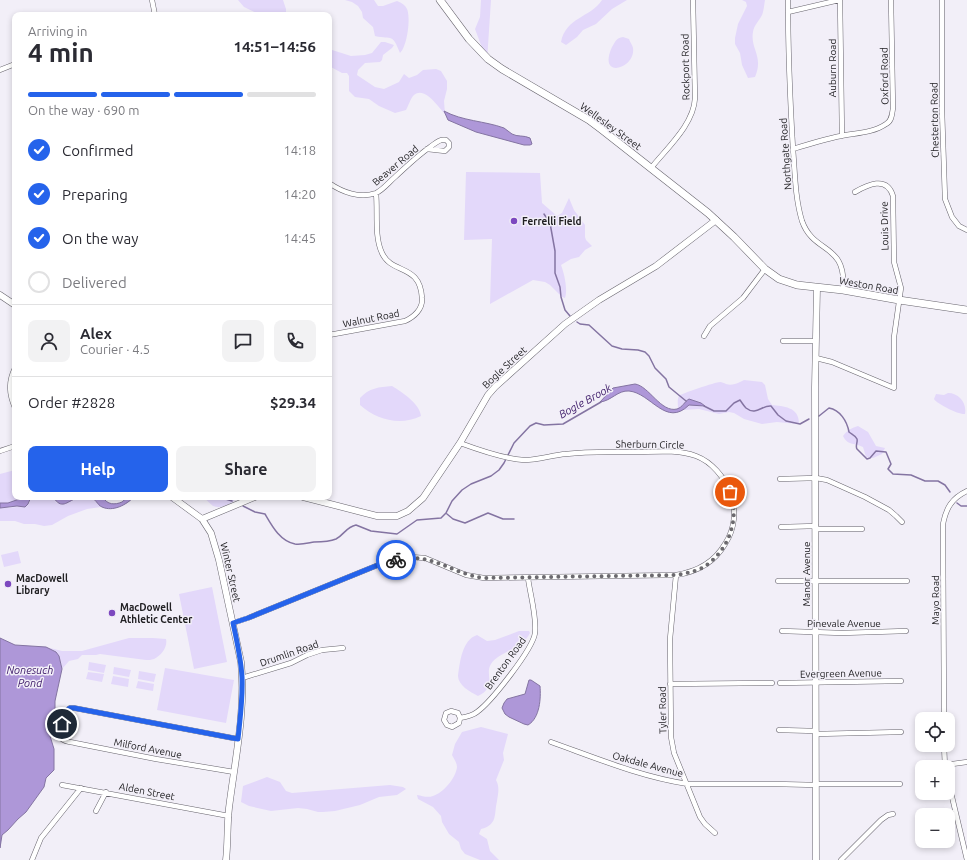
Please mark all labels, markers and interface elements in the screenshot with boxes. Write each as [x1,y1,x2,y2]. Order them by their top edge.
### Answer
text: Arriving in [28,24,87,38]
street label: Rockport Road [679,33,692,100]
text: 4 min [28,38,94,67]
text: 14:51–14:56 [233,38,316,55]
street label: Auburn Road [827,39,838,97]
street label: Oxford Road [878,47,891,105]
street label: Chesterton Road [928,82,941,158]
street label: Wellesley Street [578,101,643,152]
text: On the way · 690 m [28,103,140,117]
street label: Northgate Road [777,117,793,190]
icon: check [28,139,50,161]
text: Confirmed [62,142,134,159]
text: 14:18 [283,143,316,157]
street label: Beaver Road [370,143,421,188]
icon: check [28,183,50,205]
text: Preparing [62,186,128,203]
text: 14:20 [283,187,316,201]
street label: Louis Drive [879,201,890,251]
marker: Ferrelli Field [509,216,519,226]
place label: Ferrelli Field [522,216,582,227]
icon: check [28,227,50,249]
text: On the way [62,230,138,247]
text: 14:45 [283,231,316,245]
text: Delivered [62,274,127,291]
street label: Weston Road [839,275,899,296]
street label: Walnut Road [342,308,401,329]
button: person [28,320,70,362]
button: chat [222,320,264,362]
button: phone [274,320,316,362]
text: Alex [80,325,112,342]
text: Courier · 4.5 [80,342,150,356]
street label: Bogle Street [480,344,529,391]
water label: Bogle Brook [557,381,614,420]
text: Order #2828 [28,394,115,411]
text: $29.34 [270,394,316,411]
street label: Sherburn Circle [616,438,684,451]
button: Help [28,446,168,492]
button: Share [176,446,316,492]
pin [713,475,747,509]
icon: bag [719,481,741,503]
courier [376,540,416,580]
street label: Winter Street [218,541,243,603]
street label: Manor Avenue [801,541,812,607]
icon: bike [385,549,407,571]
place label: MacDowell Library [16,573,68,596]
street label: Mayo Road [930,575,941,625]
marker: MacDowell Library [3,579,13,589]
place label: MacDowell Athletic Center [120,602,193,625]
marker: MacDowell Athletic Center [107,608,117,618]
street label: Pinevale Avenue [807,618,881,629]
street label: Brenton Road [483,635,528,692]
street label: Drumlin Road [258,638,320,669]
water label: Nonesuch Pond [7,664,53,689]
street label: Evergreen Avenue [800,667,882,680]
street label: Tyler Road [657,686,668,734]
pin [45,707,79,741]
map controls [915,712,955,848]
button: locate [915,712,955,752]
icon: home [51,713,73,735]
street label: Milford Avenue [113,737,183,760]
street label: Oakdale Avenue [611,750,684,779]
button: + [915,760,955,800]
street label: Alden Street [118,781,176,802]
button: − [915,808,955,848]

